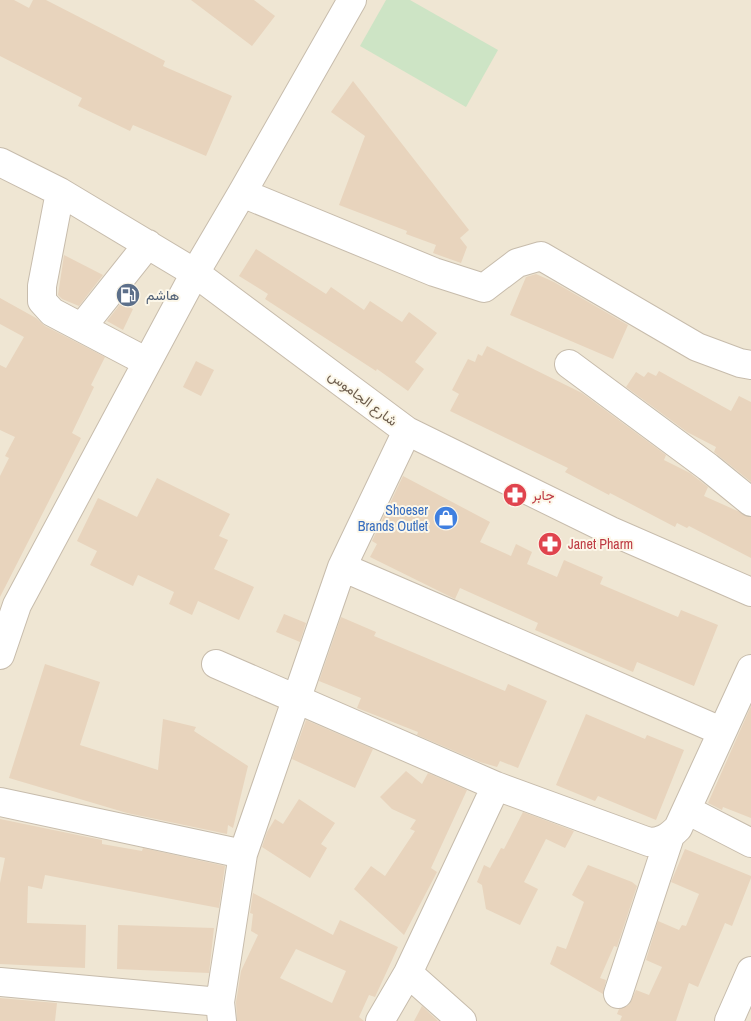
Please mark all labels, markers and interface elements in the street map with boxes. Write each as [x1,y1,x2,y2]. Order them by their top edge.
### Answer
fuel station icon: هاشم [115,282,141,308]
place label: هاشم [146,286,180,304]
street label: شارع الجاموس [324,366,401,431]
pharmacy icon: جابر [502,482,528,508]
place label: جابر [531,486,555,504]
place label: Shoeser Brands Outlet [358,501,428,535]
shop icon: Shoeser Brands Outlet [433,505,459,531]
pharmacy icon: Janet Pharm [537,531,563,557]
place label: Janet Pharm [568,535,633,553]

